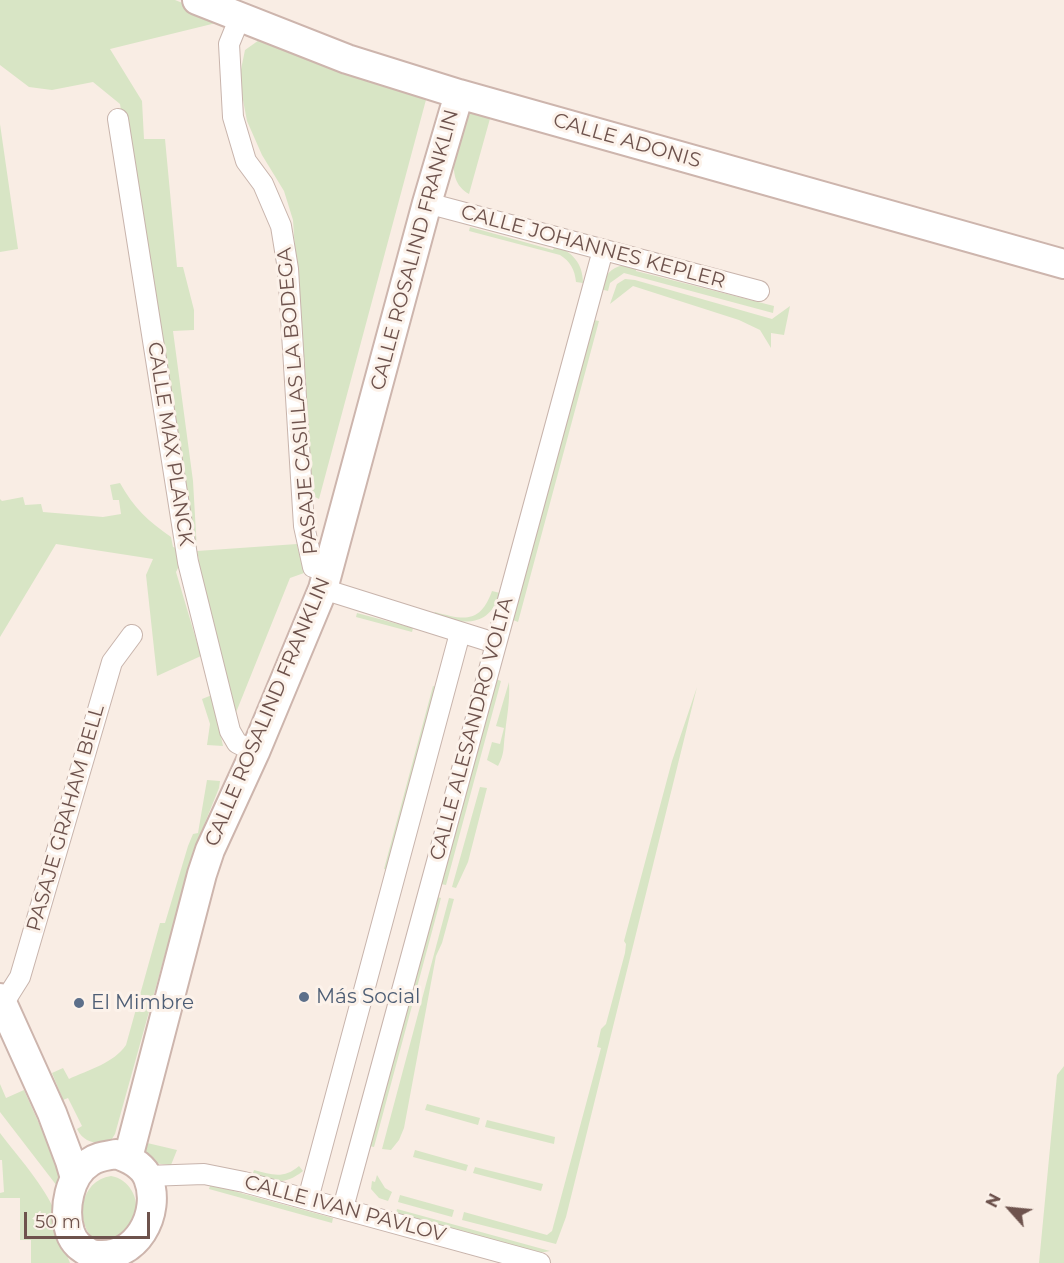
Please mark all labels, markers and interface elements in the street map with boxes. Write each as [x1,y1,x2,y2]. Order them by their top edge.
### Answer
street label: CALLE ROSALIND FRANKLIN [366,107,464,393]
street label: CALLE ADONIS [550,108,704,174]
street label: CALLE JOHANNES KEPLER [458,200,728,294]
street label: PASAJE CASILLAS LA BODEGA [273,246,323,556]
street label: CALLE MAX PLANCK [142,340,198,548]
street label: CALLE ROSALIND FRANKLIN [200,574,336,850]
street label: CALLE ALESANDRO VOLTA [425,595,519,863]
street label: PASAJE GRAHAM BELL [22,702,110,934]
place label: Más Social [316,985,420,1009]
marker: Más Social [297,990,311,1004]
place label: El Mimbre [91,991,194,1015]
marker: El Mimbre [72,996,86,1010]
street label: CALLE IVAN PAVLOV [242,1171,448,1247]
north arrow [980,1179,1040,1239]
text: N [982,1191,1005,1211]
scale bar [27,1200,153,1238]
text: 50 m [35,1211,81,1233]

